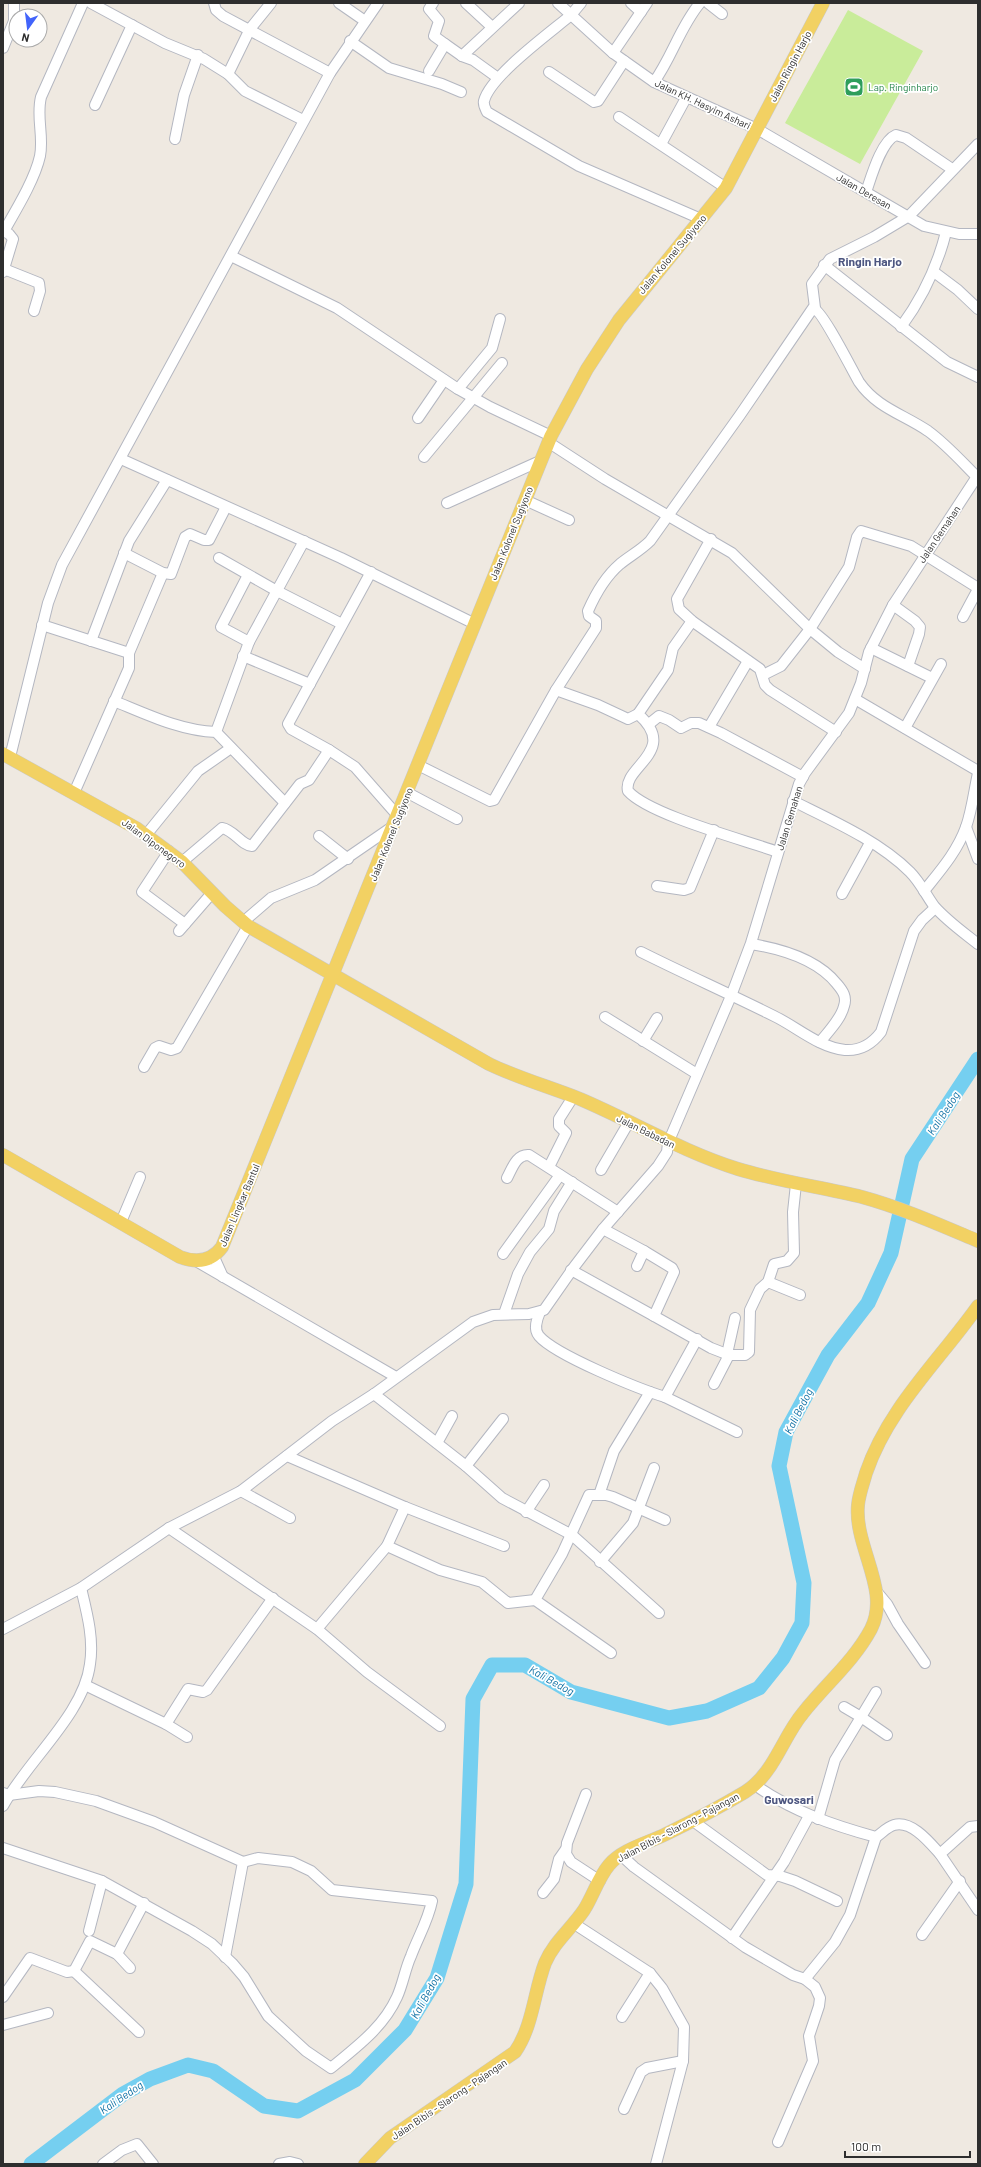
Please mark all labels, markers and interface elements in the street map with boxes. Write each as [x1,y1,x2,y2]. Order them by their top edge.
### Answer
north arrow [8,8,48,48]
street label: Jalan Ringin Harjo [766,29,814,103]
text: N [20,31,31,45]
sports icon: Lap. Ringinharjo [843,76,865,98]
street label: Jalan KH. Hasyim Ashari [653,77,753,131]
place label: Lap. Ringinharjo [868,81,938,93]
street label: Jalan Deresan [834,170,894,212]
street label: Jalan Kolonel Sugiyono [635,212,709,296]
district label: Ringin Harjo [838,254,902,268]
street label: Jalan Kolonel Sugiyono [487,485,535,581]
street label: Jalan Gemahan [915,503,963,565]
street label: Jalan Gemahan [774,784,804,852]
street label: Jalan Kolonel Sugiyono [367,786,415,882]
street label: Jalan Diponegoro [120,816,188,870]
water label: Kali Bedog [924,1089,962,1137]
street label: Jalan Babadan [615,1112,677,1150]
street label: Jalan Lingkar Bantul [216,1162,262,1248]
water label: Kali Bedog [781,1386,815,1436]
water label: Kali Bedog [527,1662,577,1698]
street label: Jalan Bibis - Slarong - Pajangan [615,1790,741,1864]
district label: Guwosari [764,1792,814,1806]
water label: Kali Bedog [407,1971,443,2021]
street label: Jalan Bibis - Slarong - Pajangan [389,2056,509,2142]
water label: Kali Bedog [97,2078,145,2116]
scale bar [845,2133,970,2159]
text: 100 m [851,2139,881,2153]

